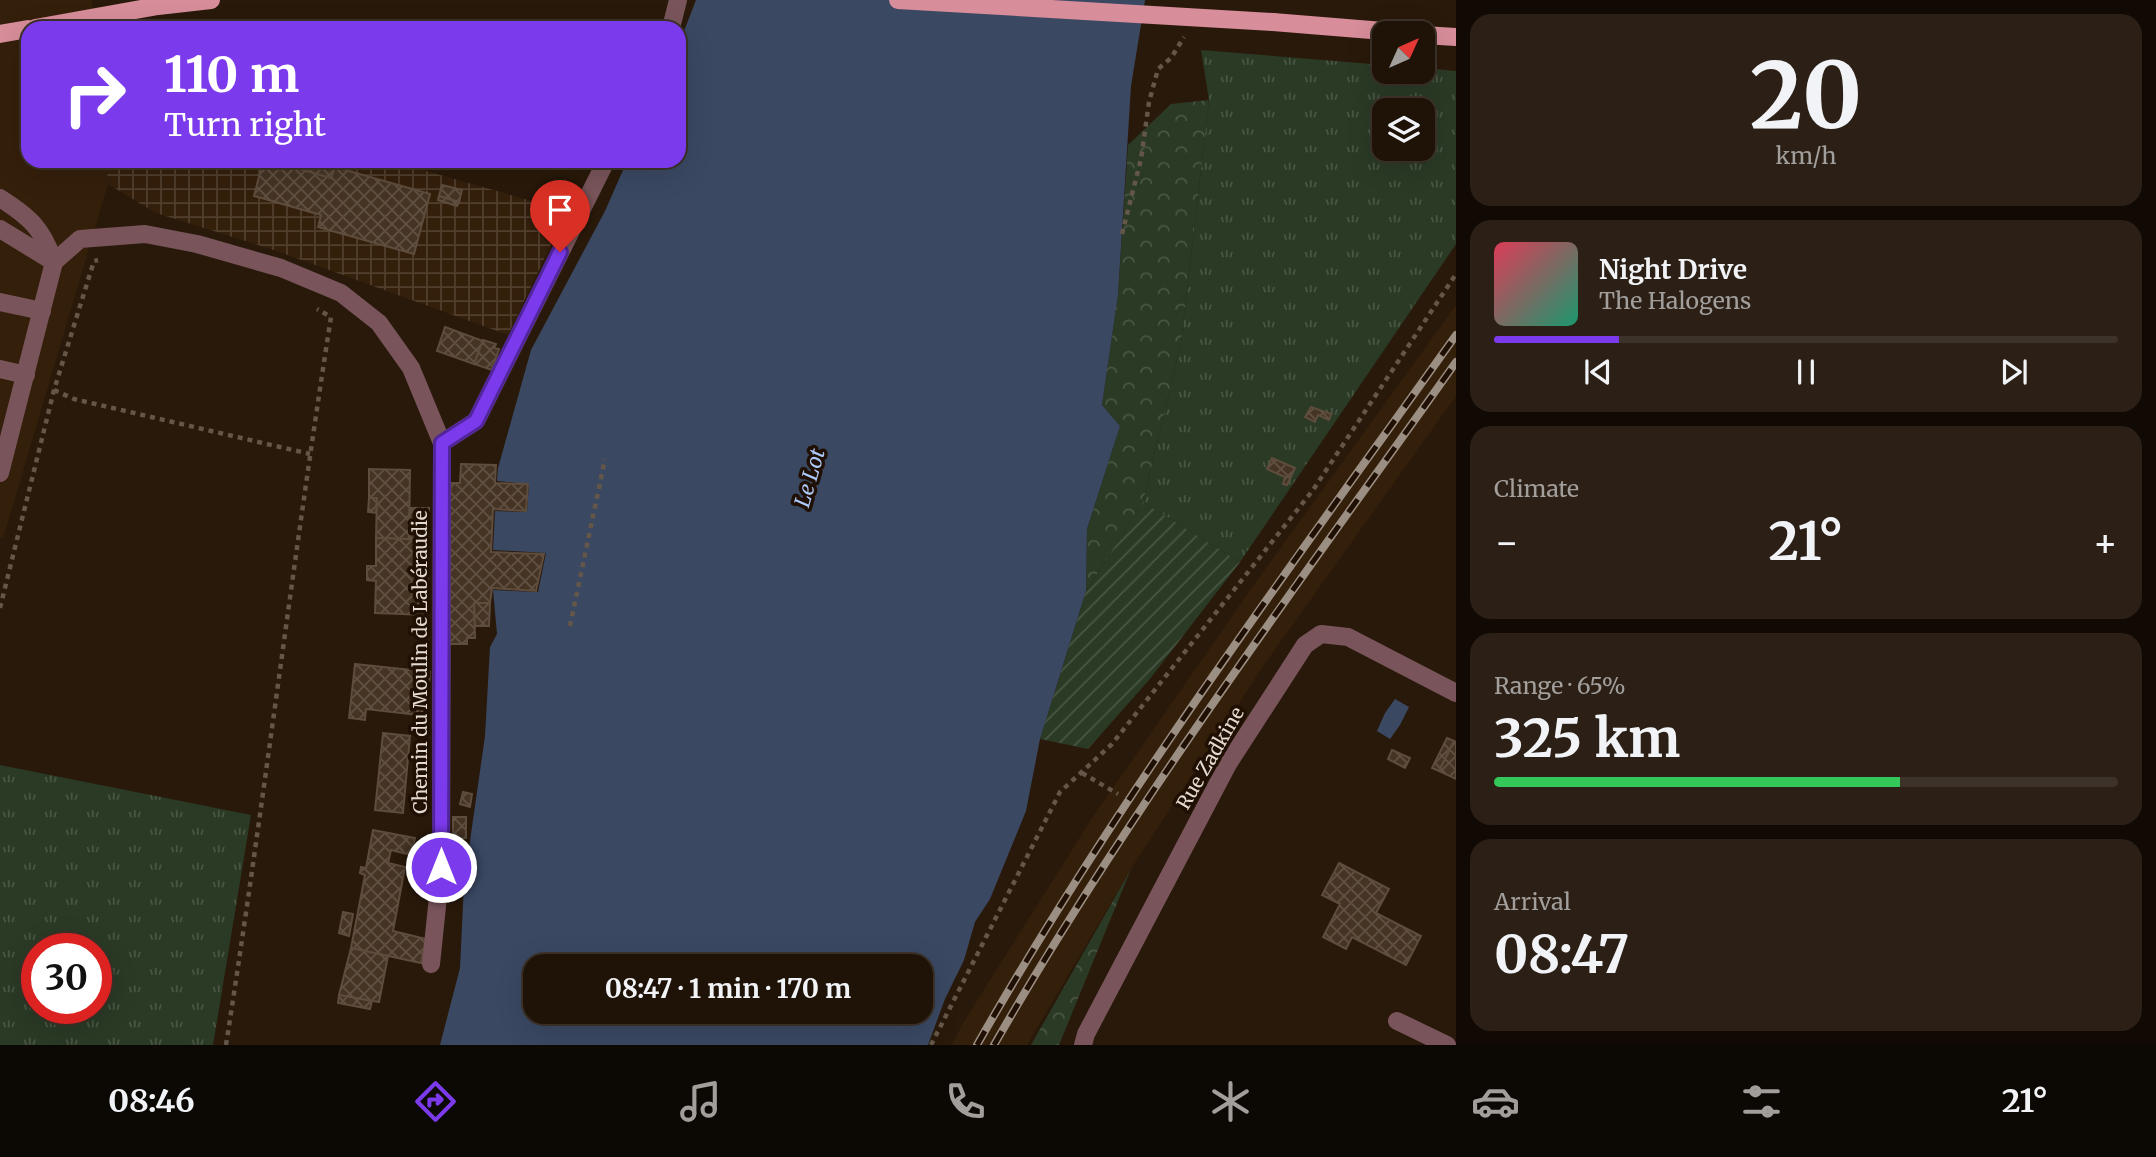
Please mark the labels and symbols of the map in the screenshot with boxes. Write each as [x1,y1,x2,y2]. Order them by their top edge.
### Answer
north arrow [1372,21,1435,84]
pin [530,180,590,252]
water label: Le Lot [788,445,831,510]
street label: Chemin du Moulin de Labéraudie [408,510,432,814]
street label: Rue Zadkine [1171,702,1249,814]
position arrow [404,830,478,904]
speed limit sign: 30 [21,933,112,1024]

